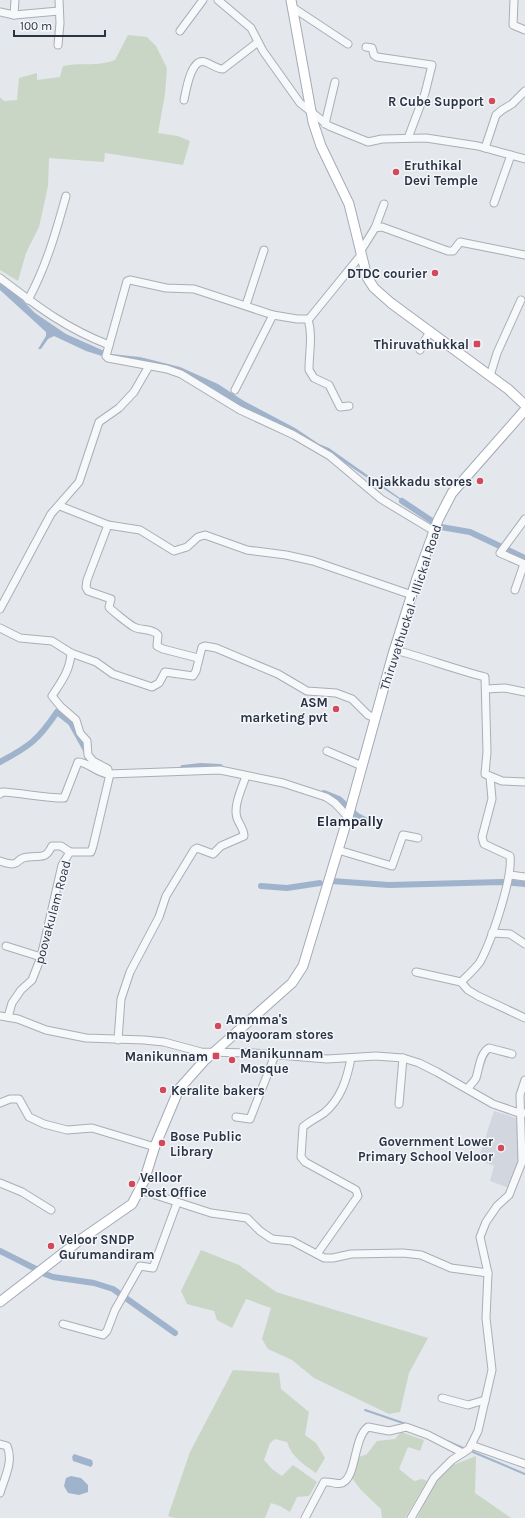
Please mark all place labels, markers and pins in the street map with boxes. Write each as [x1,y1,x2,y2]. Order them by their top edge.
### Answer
place label: R Cube Support [388,94,484,109]
marker: R Cube Support [487,96,497,106]
place label: Eruthikal Devi Temple [404,158,478,188]
marker: Eruthikal Devi Temple [391,167,401,177]
place label: DTDC courier [347,266,428,281]
marker: DTDC courier [430,268,440,278]
place label: Thiruvathukkal [374,337,469,352]
marker: Thiruvathukkal [472,339,482,349]
place label: Injakkadu stores [367,474,472,489]
marker: Injakkadu stores [475,476,485,486]
place label: ASM marketing pvt [240,695,328,725]
marker: ASM marketing pvt [331,704,341,714]
place label: Ammma's mayooram stores [226,1012,334,1042]
marker: Ammma's mayooram stores [213,1021,223,1031]
place label: Manikunnam Mosque [240,1046,323,1077]
place label: Manikunnam [125,1049,208,1064]
marker: Manikunnam [211,1051,221,1061]
marker: Manikunnam Mosque [227,1055,237,1065]
place label: Keralite bakers [171,1083,265,1098]
marker: Keralite bakers [158,1085,168,1095]
place label: Bose Public Library [170,1129,242,1159]
place label: Government Lower Primary School Veloor [358,1134,494,1164]
marker: Bose Public Library [157,1138,167,1148]
marker: Government Lower Primary School Veloor [496,1143,506,1153]
place label: Velloor Post Office [140,1170,207,1200]
marker: Velloor Post Office [127,1179,137,1189]
place label: Veloor SNDP Gurumandiram [59,1232,155,1262]
marker: Veloor SNDP Gurumandiram [46,1241,56,1251]

